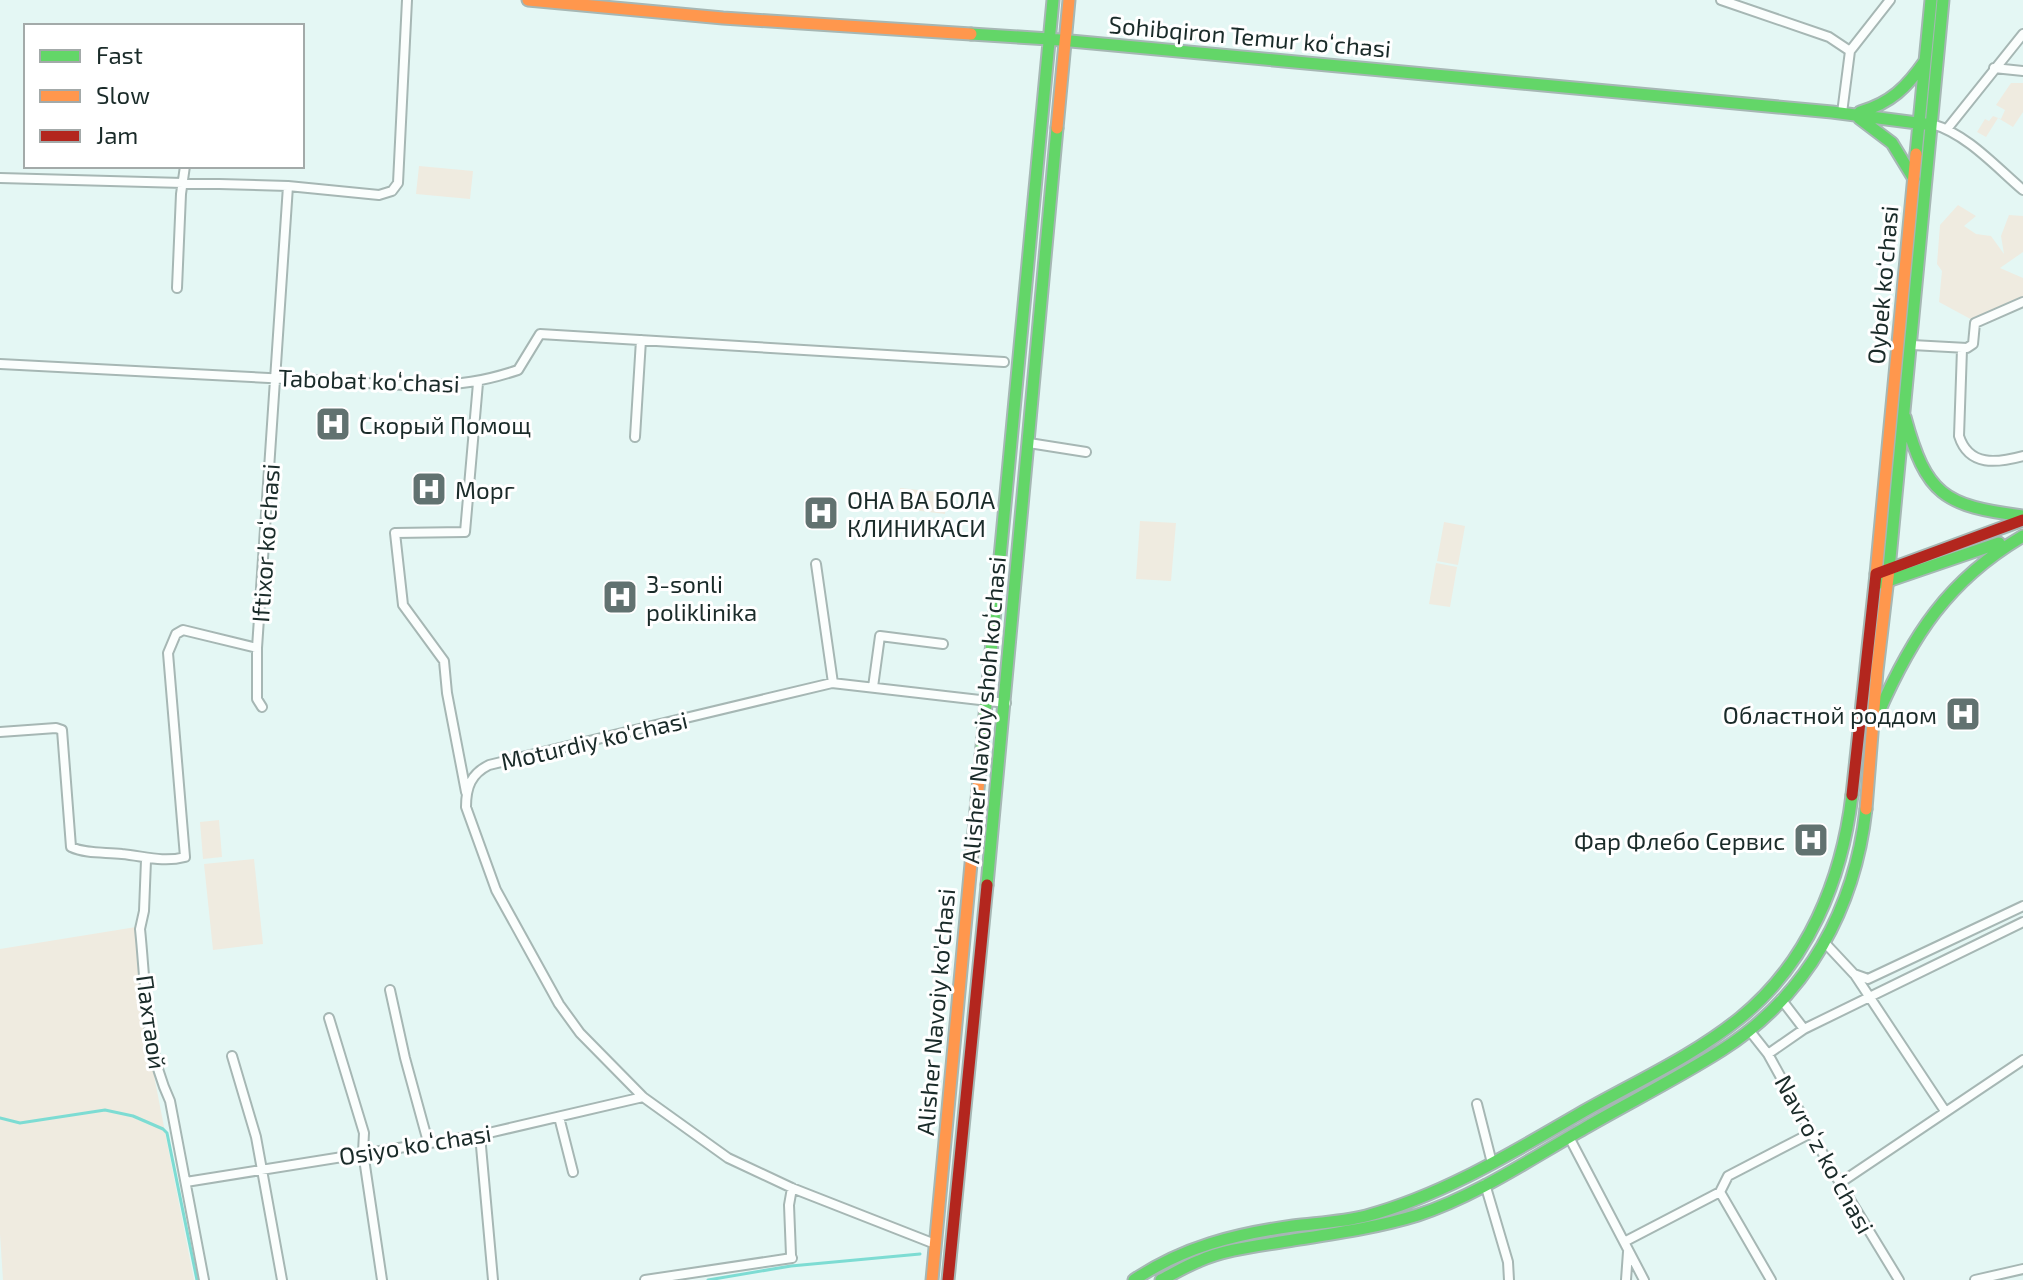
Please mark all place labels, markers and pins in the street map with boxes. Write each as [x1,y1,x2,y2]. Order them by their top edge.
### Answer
hospital icon: Скорый Помощ [314,405,352,443]
place label: Скорый Помощ [359,410,531,439]
hospital icon: Морг [410,470,448,508]
place label: Морг [455,475,515,504]
place label: ОНА ВА БОЛА КЛИНИКАСИ [847,485,995,542]
hospital icon: ОНА ВА БОЛА КЛИНИКАСИ [802,494,840,532]
place label: 3-sonli poliklinika [646,569,757,626]
hospital icon: 3-sonli poliklinika [601,578,639,616]
hospital icon: Областной роддом [1944,695,1982,733]
place label: Областной роддом [1723,700,1937,729]
hospital icon: Фар Флебо Сервис [1792,821,1830,859]
place label: Фар Флебо Сервис [1574,826,1785,855]

